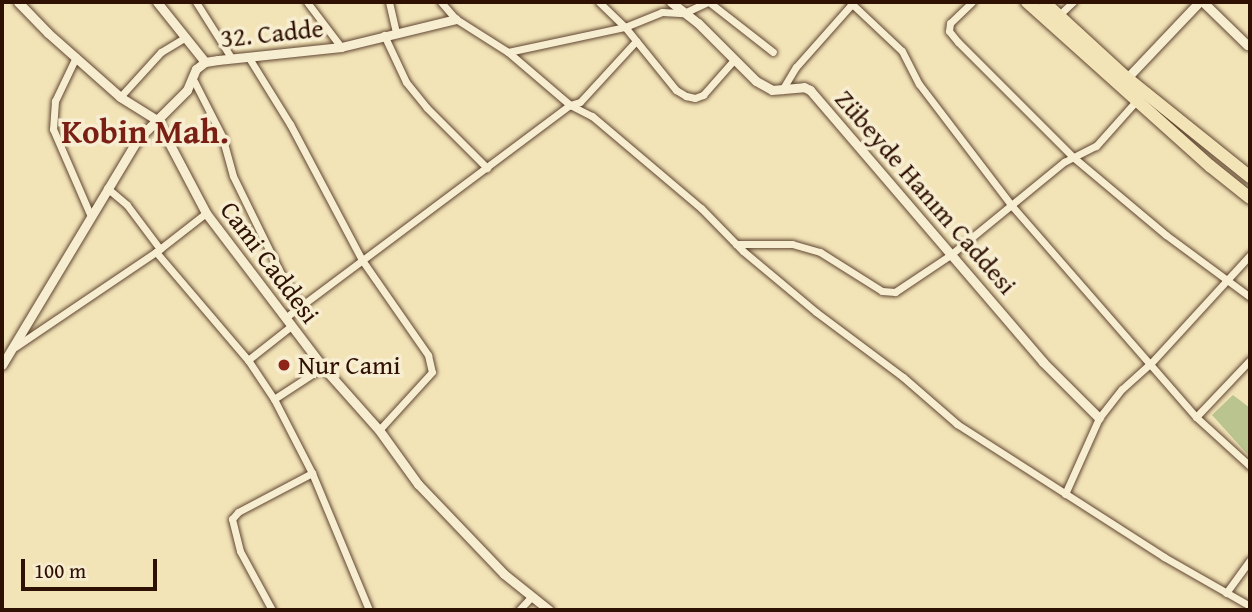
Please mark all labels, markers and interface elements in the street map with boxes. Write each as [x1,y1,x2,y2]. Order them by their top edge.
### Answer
street label: 32. Cadde [219,12,325,54]
street label: Zübeyde Hanım Caddesi [829,83,1023,301]
district label: Kobin Mah. [61,112,229,152]
street label: Cami Caddesi [214,195,326,329]
place label: Nur Cami [298,349,400,381]
marker: Nur Cami [276,357,292,373]
scale bar [24,546,161,590]
text: 100 m [34,555,86,586]

